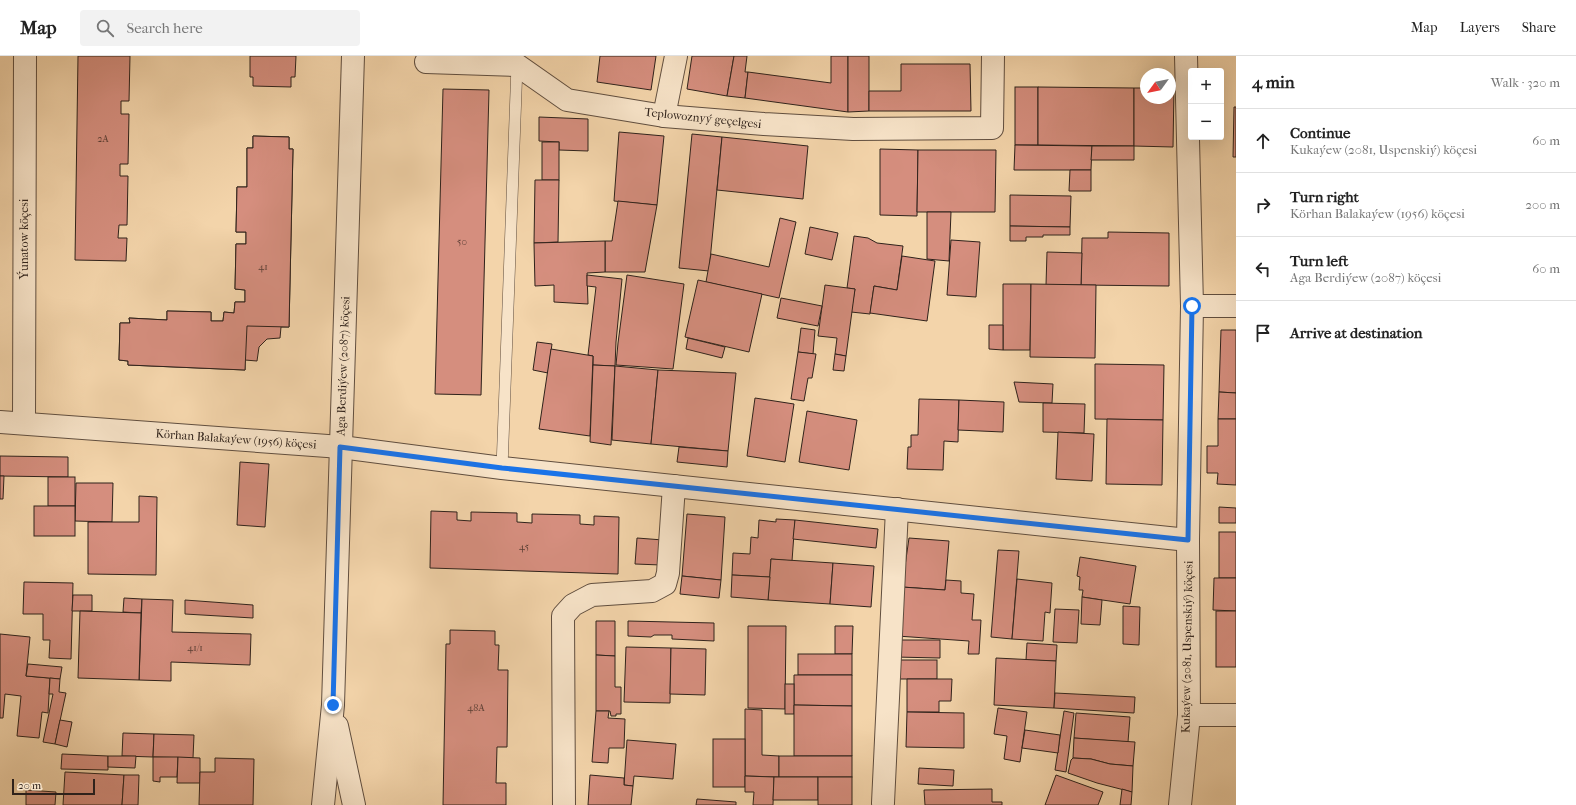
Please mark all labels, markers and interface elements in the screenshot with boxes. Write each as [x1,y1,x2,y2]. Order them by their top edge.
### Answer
search box [80,10,360,46]
text: Map [20,17,56,39]
icon: search [94,17,116,39]
text: Search here [126,19,203,37]
text: Map [1411,19,1438,36]
text: Layers [1460,19,1500,36]
text: Share [1522,19,1556,36]
north arrow [1140,68,1176,104]
map controls [1188,68,1224,140]
button: + [1188,68,1224,104]
text: 4 min [1252,72,1295,92]
text: Walk · 320 m [1491,75,1560,90]
button: − [1188,104,1224,140]
street label: Teplowoznyý geçelgesi [644,105,763,132]
text: Continue [1290,124,1350,142]
icon: ahead [1252,130,1274,152]
house number: 2A [97,133,109,145]
text: 60 m [1532,133,1560,148]
text: Kukaýew (2081, Uspenskiý) köçesi [1290,142,1477,157]
text: Turn right [1290,188,1359,206]
icon: right [1252,194,1274,216]
text: 200 m [1525,197,1560,212]
street label: Ýunatow köçesi [16,198,32,280]
text: Körhan Balakaýew (1956) köçesi [1290,206,1465,221]
house number: 50 [457,236,467,248]
text: Turn left [1290,252,1348,270]
icon: left [1252,258,1274,280]
house number: 41 [258,261,268,273]
text: 60 m [1532,261,1560,276]
text: Aga Berdiýew (2087) köçesi [1290,270,1441,285]
street label: Aga Berdiýew (2087) köçesi [334,296,353,437]
route start [1183,297,1201,315]
icon: arrive [1252,322,1274,344]
text: Arrive at destination [1290,324,1422,342]
street label: Körhan Balakaýew (1956) köçesi [155,426,317,453]
house number: 45 [519,541,529,553]
street label: Kukaýew (2081, Uspenskiý) köçesi [1178,560,1197,733]
house number: 41/1 [187,642,203,654]
route end [324,696,342,714]
house number: 48A [467,702,485,714]
scale bar [12,777,95,796]
text: 20 m [18,779,41,792]

